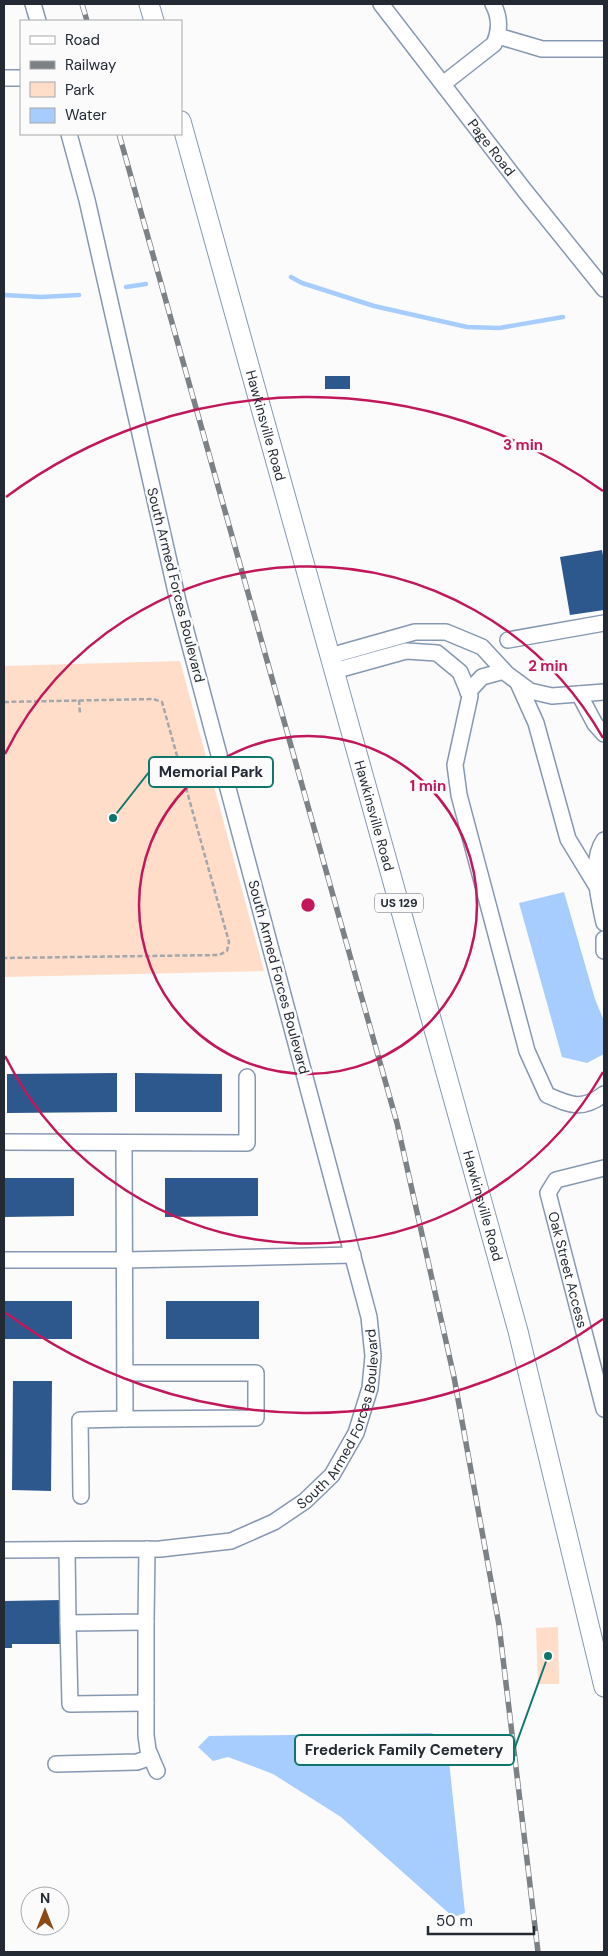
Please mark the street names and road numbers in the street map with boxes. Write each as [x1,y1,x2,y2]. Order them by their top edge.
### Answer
street label: Page Road [464,115,519,180]
street label: Hawkinsville Road [242,368,290,483]
street label: South Armed Forces Boulevard [143,486,209,684]
street label: Hawkinsville Road [350,758,398,873]
street label: South Armed Forces Boulevard [244,878,314,1076]
road number: US 129 [375,894,423,912]
street label: Hawkinsville Road [459,1148,507,1263]
street label: Oak Street Access [544,1210,592,1330]
street label: South Armed Forces Boulevard [293,1328,382,1513]

